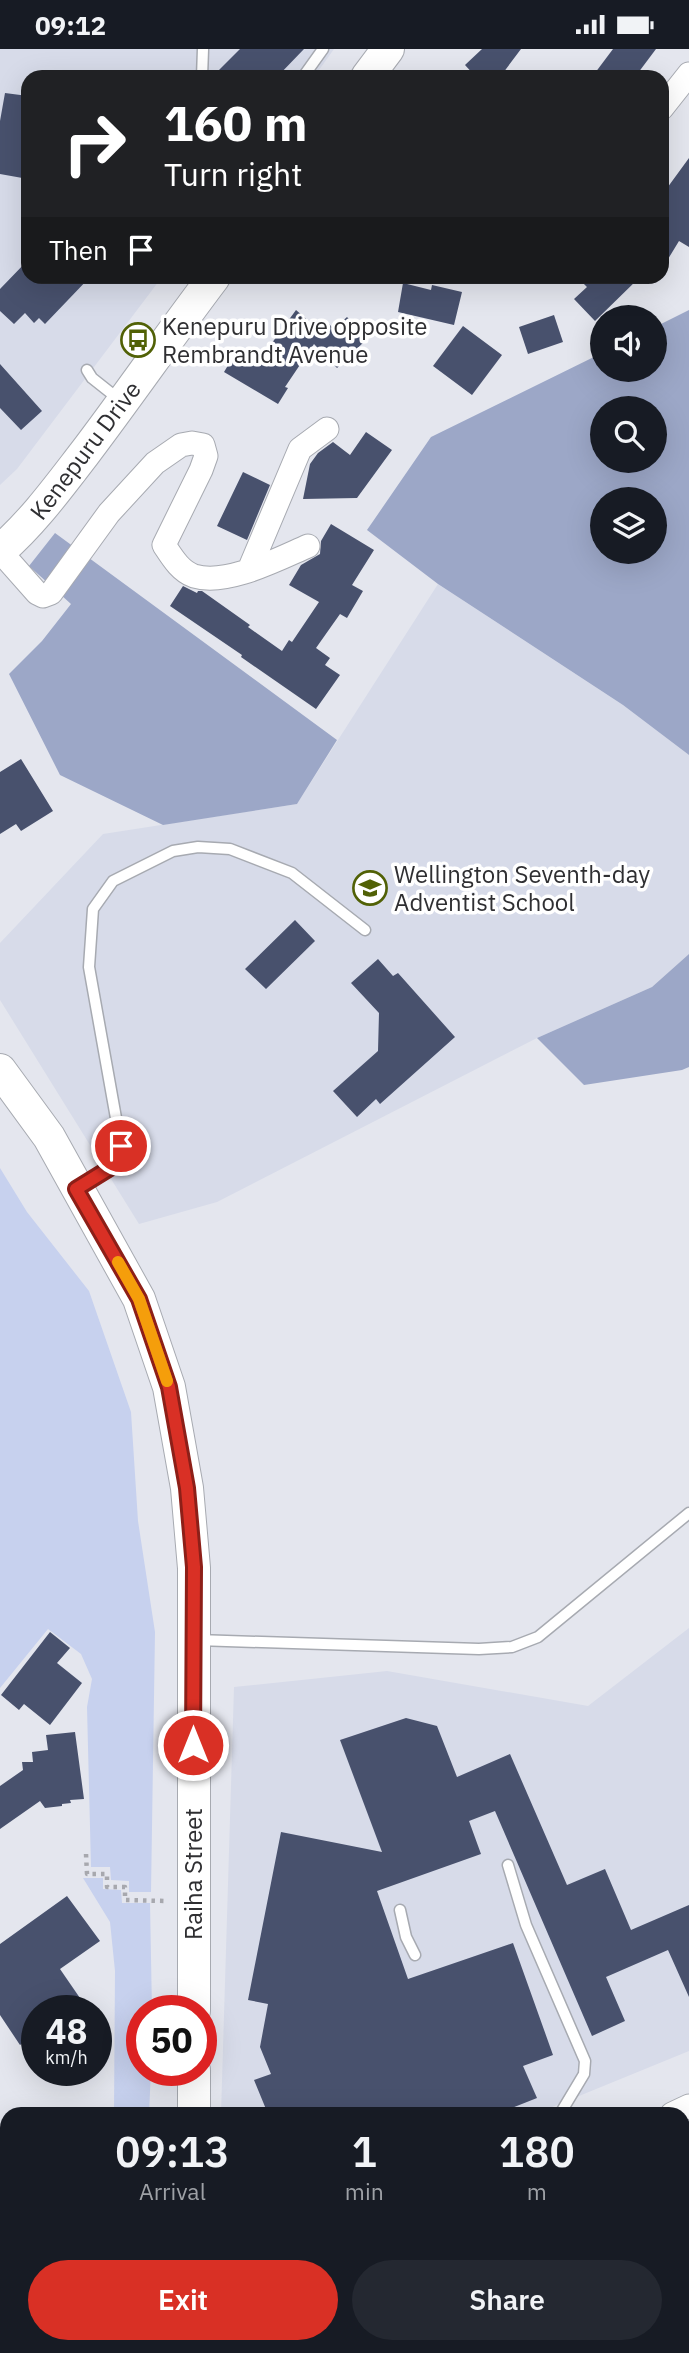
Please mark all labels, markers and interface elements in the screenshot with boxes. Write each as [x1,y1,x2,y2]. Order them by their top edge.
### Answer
text: 09:12 [35,8,106,42]
text: 160 m [164,91,308,154]
icon: right [49,98,140,189]
text: Turn right [164,153,302,195]
icon: arrive [122,231,160,269]
text: Then [49,233,108,267]
map controls [590,305,667,564]
button: sound [590,305,667,382]
place label: Kenepuru Drive opposite Rembrandt Avenue [162,310,428,370]
bus stop icon: Kenepuru Drive opposite Rembrandt Avenue [119,321,157,359]
street label: Kenepuru Drive [22,374,148,526]
button: search [590,396,667,473]
button: layers [590,487,667,564]
place label: Wellington Seventh-day Adventist School [394,858,650,918]
school or university icon: Wellington Seventh-day Adventist School [351,869,389,907]
pin [91,1116,151,1176]
icon: arrive [102,1127,140,1165]
position arrow [156,1708,230,1782]
street label: Raiha Street [177,1808,209,1940]
speed limit sign: 50 [126,1995,217,2086]
text: 48 [45,2008,88,2054]
text: km/h [45,2046,88,2069]
text: 09:13 [115,2124,230,2179]
text: 1 [352,2124,377,2179]
text: 180 [499,2124,575,2179]
text: Arrival [139,2176,206,2206]
text: min [345,2176,384,2206]
text: m [527,2176,547,2206]
button: Exit [28,2260,338,2340]
button: Share [352,2260,662,2340]

